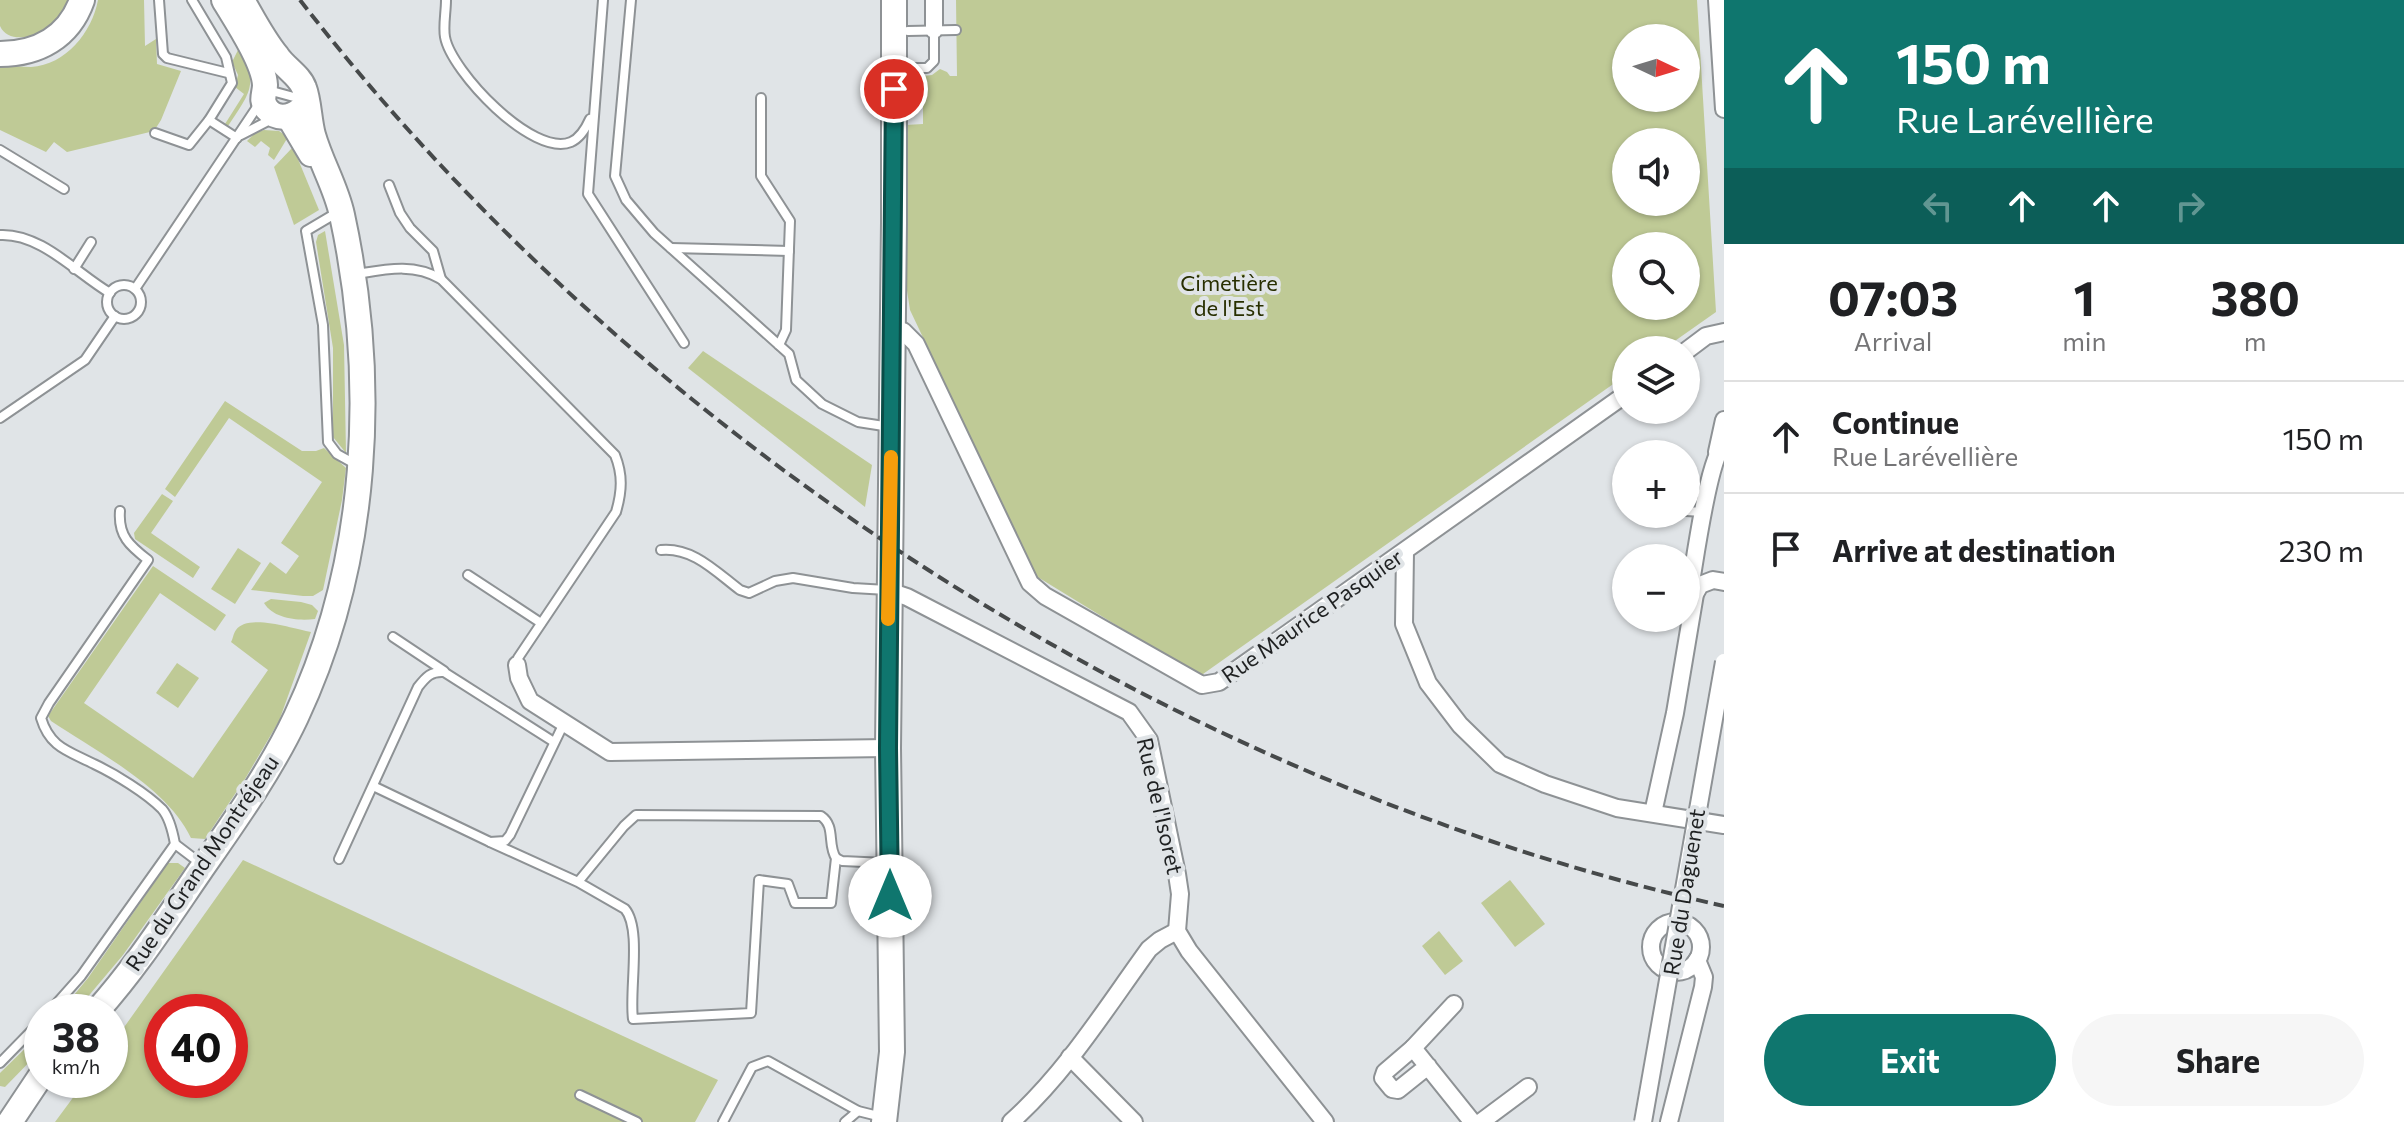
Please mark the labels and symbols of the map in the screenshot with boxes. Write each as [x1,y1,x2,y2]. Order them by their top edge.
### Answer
north arrow [1612,24,1700,112]
pin [860,55,928,123]
park label: Cimetière de l'Est [1180,269,1278,321]
street label: Rue Maurice Pasquier [1216,543,1408,688]
street label: Rue de l'Isoret [1132,735,1189,877]
street label: Rue du Grand Montréjeau [119,750,284,976]
street label: Rue du Daguenet [1657,807,1710,977]
position arrow [848,854,932,938]
speed limit sign: 40 [144,994,248,1098]

